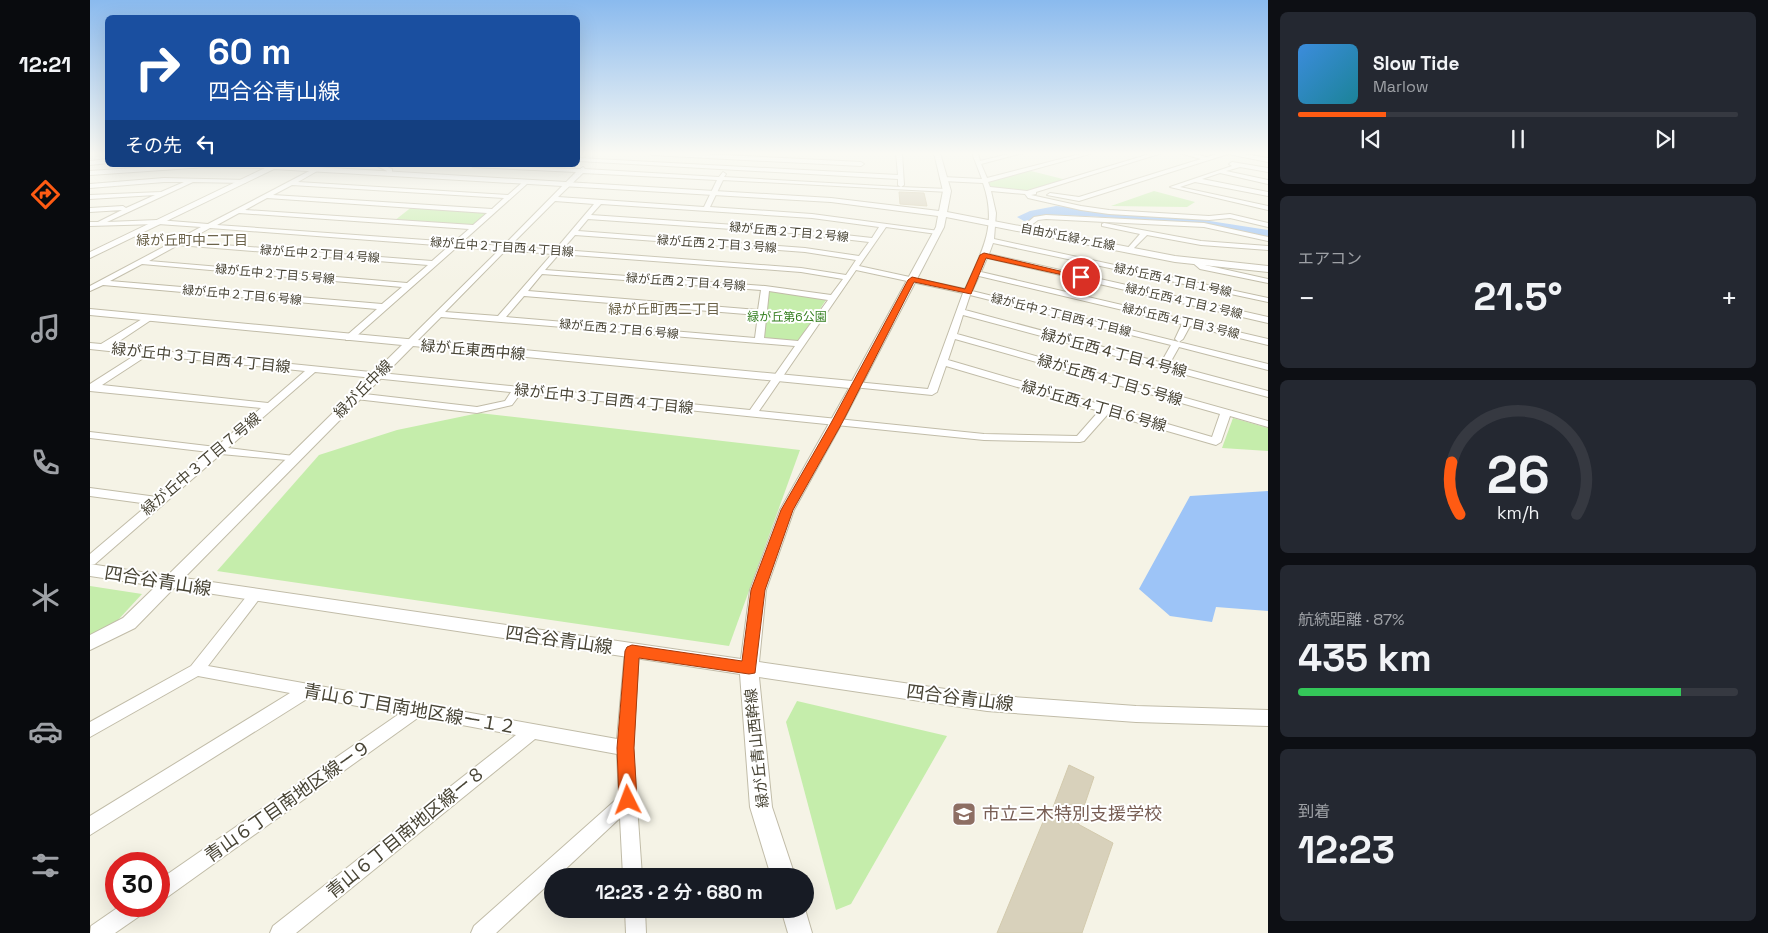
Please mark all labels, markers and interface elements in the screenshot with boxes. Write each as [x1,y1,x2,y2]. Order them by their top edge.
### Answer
text: 60 m [208,30,291,74]
icon: right [125,35,190,100]
text: 12:21 [19,50,71,78]
text: Slow Tide [1373,51,1459,76]
text: Marlow [1373,76,1429,97]
text: 四合谷青山線 [208,77,340,105]
icon: previous [1357,125,1385,153]
icon: pause [1504,125,1532,153]
icon: next [1651,125,1679,153]
icon: left [192,130,220,158]
text: その先 [125,133,182,158]
icon: directions [28,177,63,212]
street label: 緑が丘西２丁目２号線 [729,219,849,245]
street label: 自由が丘緑ヶ丘線 [1019,220,1117,254]
district label: 緑が丘町中二丁目 [136,231,248,249]
street label: 緑が丘西２丁目３号線 [657,232,777,256]
street label: 緑が丘中２丁目西４丁目線 [430,234,574,260]
street label: 緑が丘中２丁目４号線 [260,242,380,266]
text: エアコン [1298,248,1362,269]
pin [1060,256,1102,298]
street label: 緑が丘西４丁目１号線 [1113,260,1233,300]
street label: 緑が丘中２丁目５号線 [215,261,335,287]
icon: arrive [1067,263,1095,291]
street label: 緑が丘西２丁目４号線 [626,270,746,294]
text: 21.5° [1474,273,1562,321]
street label: 緑が丘西４丁目２号線 [1124,280,1244,322]
text: − [1298,280,1315,316]
text: + [1721,280,1738,316]
street label: 緑が丘中２丁目６号線 [182,282,302,308]
street label: 緑が丘中２丁目西４丁目線 [989,290,1133,340]
district label: 緑が丘町西二丁目 [608,300,720,318]
street label: 緑が丘西４丁目３号線 [1121,300,1241,342]
park label: 緑が丘第6公園 [747,309,827,325]
icon: music [28,311,63,346]
street label: 緑が丘西２丁目６号線 [559,316,679,342]
street label: 緑が丘西４丁目４号線 [1039,324,1189,381]
street label: 緑が丘東西中線 [420,335,526,364]
street label: 緑が丘中３丁目西４丁目線 [111,339,292,376]
street label: 緑が丘西４丁目５号線 [1035,350,1185,409]
street label: 緑が丘中線 [329,355,396,422]
street label: 緑が丘西４丁目６号線 [1019,376,1169,435]
street label: 緑が丘中３丁目西４丁目線 [514,380,695,417]
street label: 緑が丘中３丁目７号線 [137,408,264,519]
text: 26 [1486,442,1550,508]
icon: phone [28,445,63,480]
text: km/h [1497,501,1539,524]
street label: 四合谷青山線 [103,561,213,600]
icon: climate [28,580,63,615]
text: 航続距離 · 87% [1298,609,1404,630]
street label: 四合谷青山線 [504,621,614,658]
text: 435 km [1298,634,1432,682]
street label: 青山６丁目南地区線ー１２ [302,678,518,739]
street label: 四合谷青山線 [905,680,1015,715]
street label: 緑が丘青山西幹線 [741,687,772,809]
icon: car [28,714,63,749]
street label: 青山６丁目南地区線ー９ [200,734,375,867]
street label: 青山６丁目南地区線ー８ [322,760,490,903]
position arrow [601,773,653,825]
school or university icon: 市立三木特別支援学校 [951,801,977,827]
text: 到着 [1298,801,1330,822]
place label: 市立三木特別支援学校 [982,802,1162,825]
text: 12:23 [1298,826,1395,874]
icon: filters [28,848,63,883]
speed limit sign: 30 [105,852,170,917]
text: 12:23 · 2 分 · 680 m [595,880,763,905]

